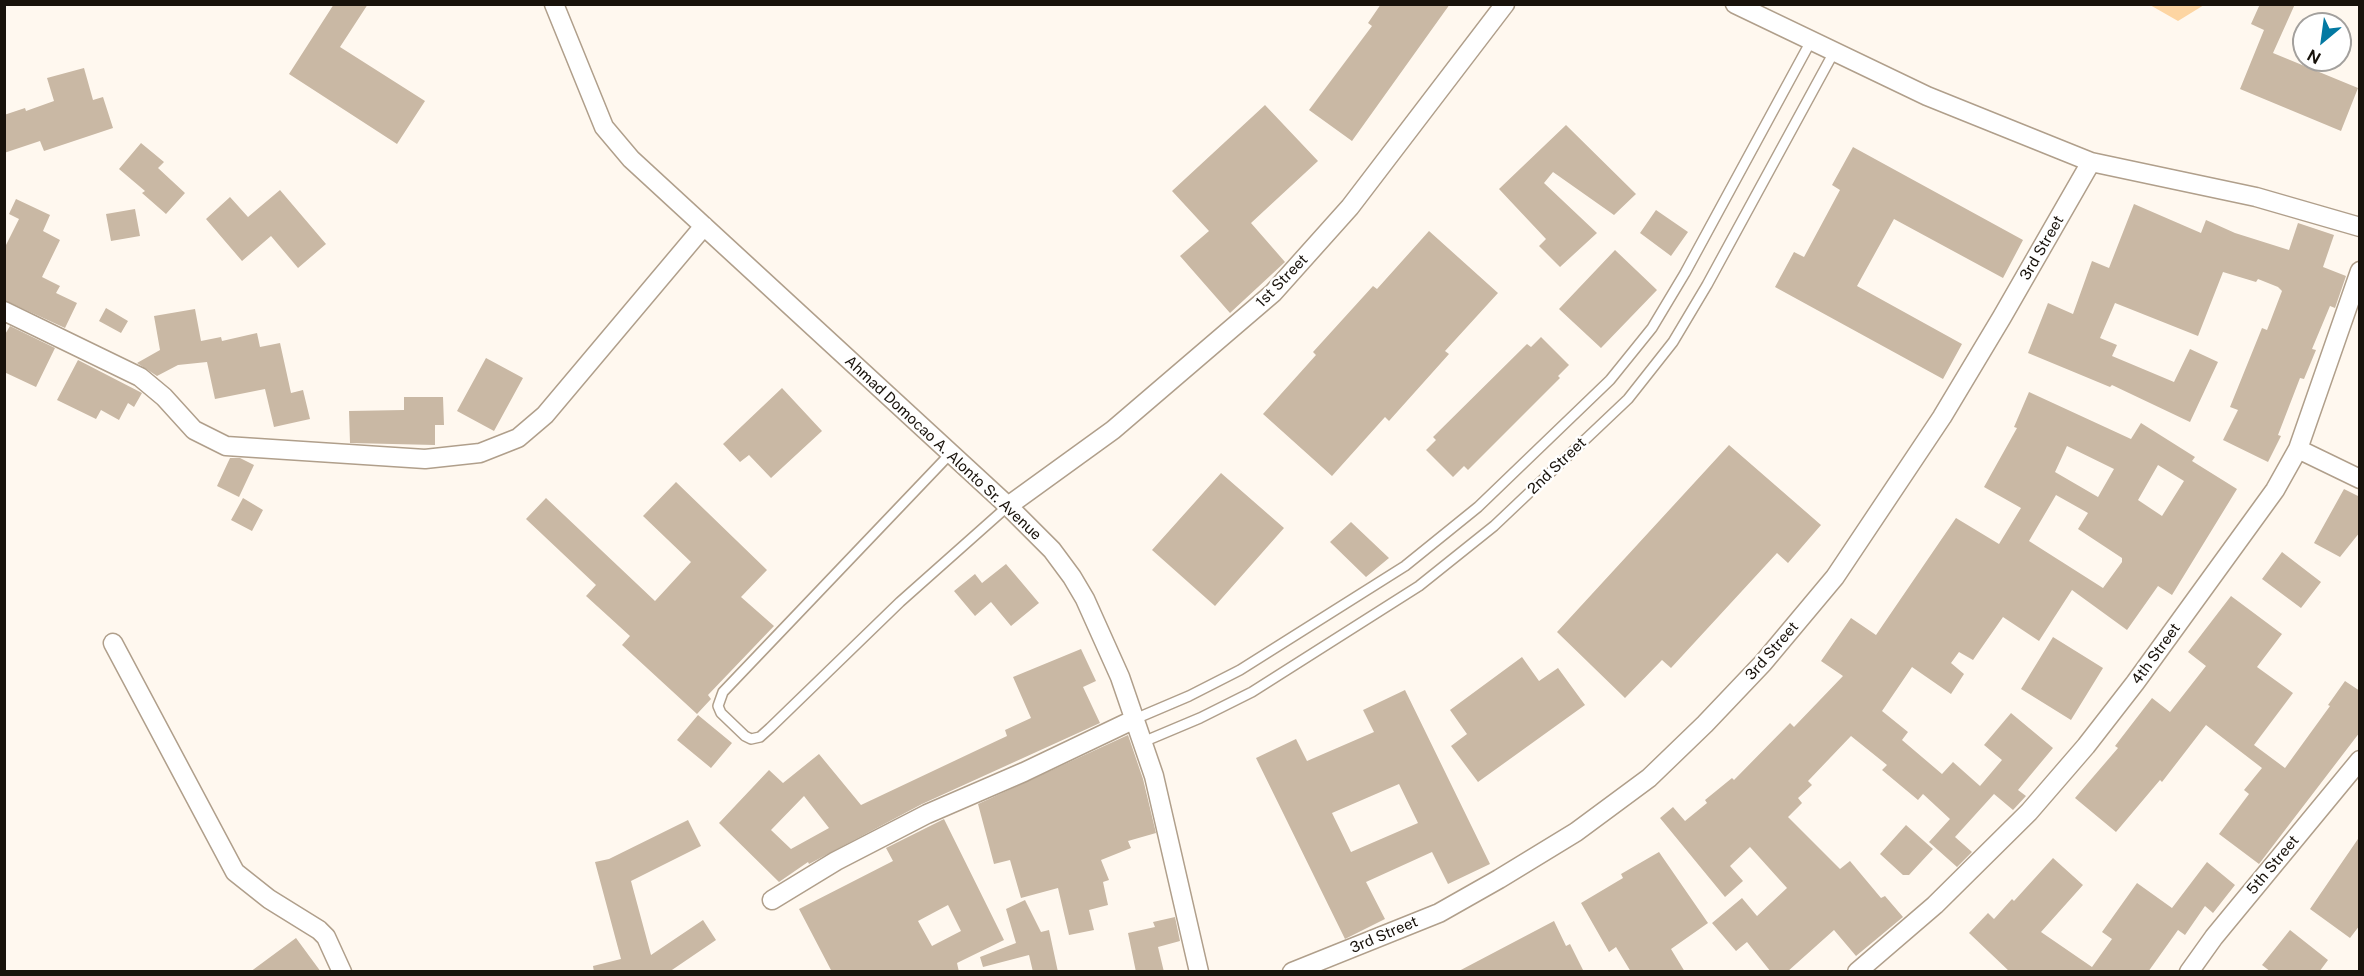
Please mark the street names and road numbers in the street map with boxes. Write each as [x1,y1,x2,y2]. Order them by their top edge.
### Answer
street label: 3rd Street [2016,212,2068,284]
street label: 1st Street [1252,251,1312,311]
street label: Ahmad Domocao A. Alonto Sr. Avenue [841,352,1045,544]
street label: 2nd Street [1524,434,1590,498]
street label: 3rd Street [1742,618,1802,684]
street label: 4th Street [2128,620,2184,688]
street label: 5th Street [2243,832,2303,898]
street label: 3rd Street [1348,913,1420,957]

